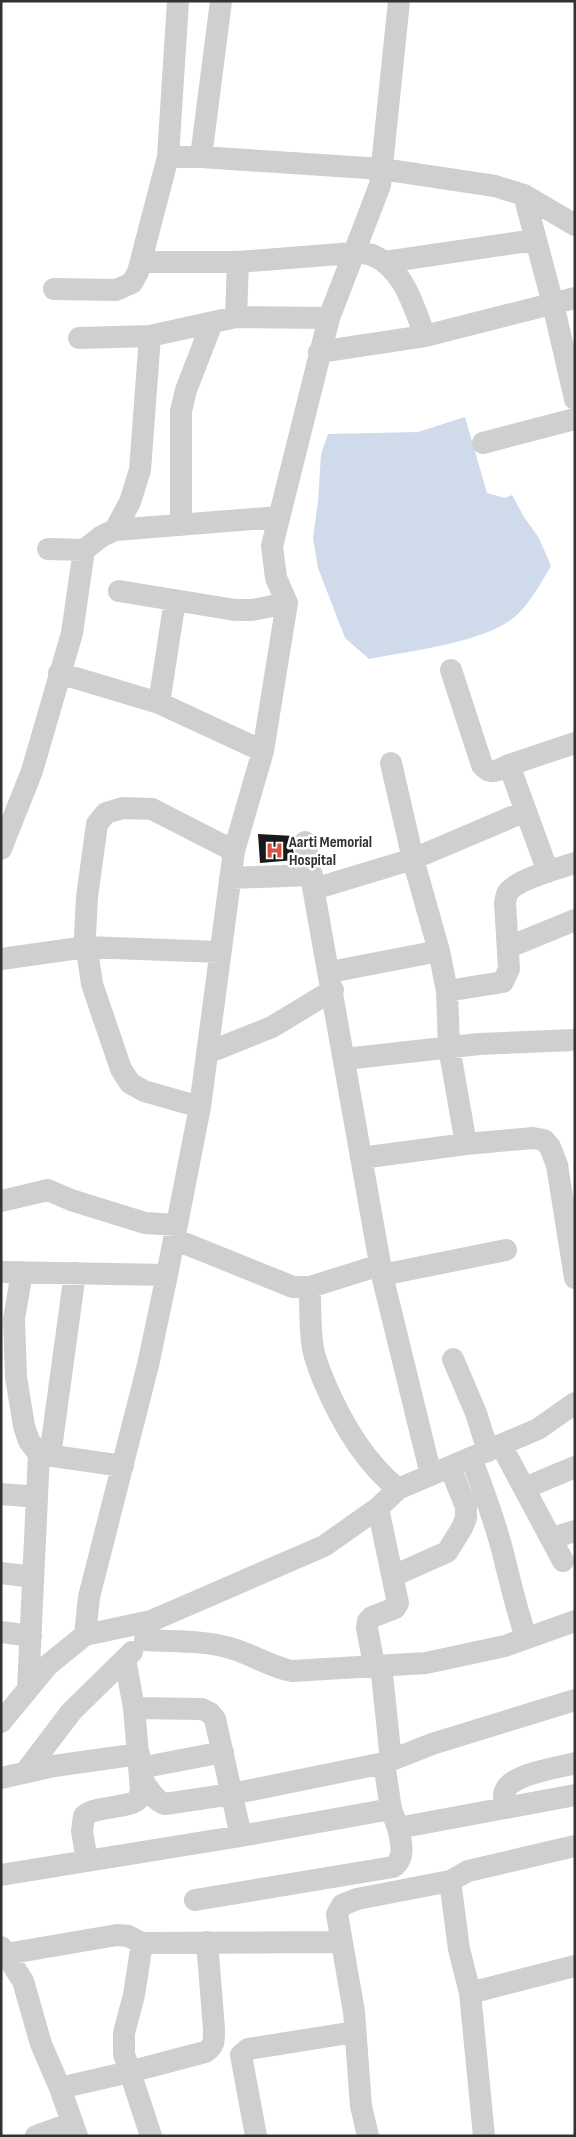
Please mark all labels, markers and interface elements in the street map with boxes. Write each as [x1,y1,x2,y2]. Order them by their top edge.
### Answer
place label: Aarti Memorial Hospital [288,833,372,870]
hospital icon: Aarti Memorial Hospital [265,840,285,860]

